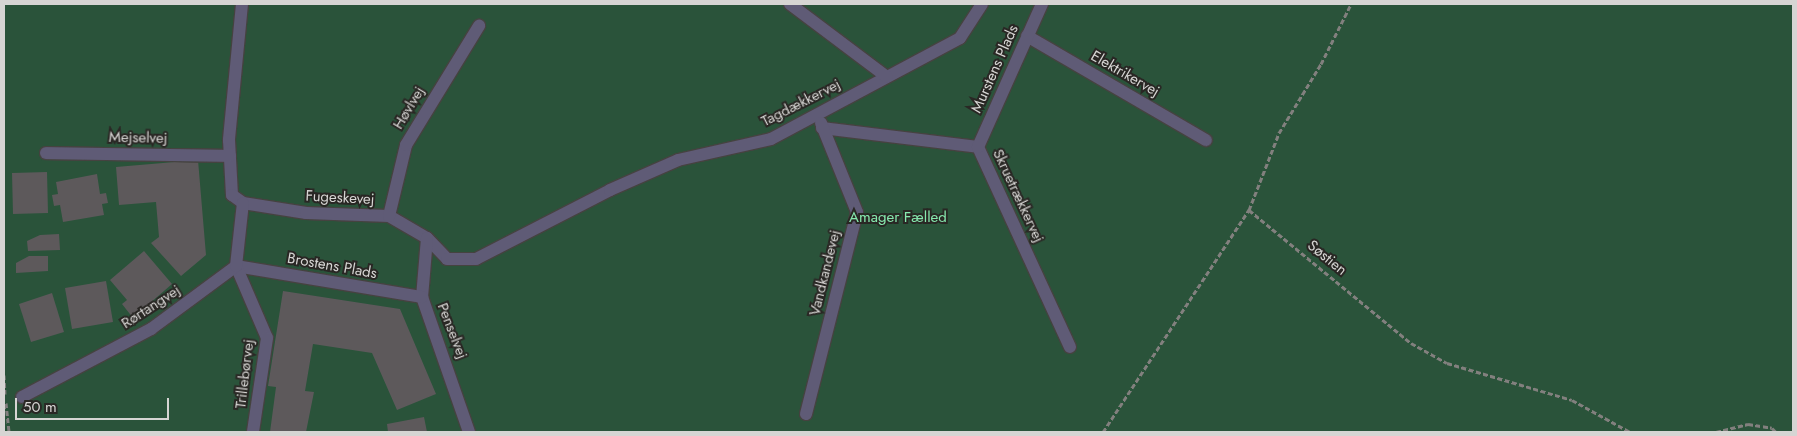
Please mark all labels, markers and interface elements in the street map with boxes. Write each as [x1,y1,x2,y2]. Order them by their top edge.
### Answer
street label: Murstens Plads [968,22,1022,116]
street label: Elektrikervej [1087,47,1163,101]
street label: Tagdækkervej [758,75,844,131]
street label: Høvlvej [389,83,429,133]
street label: Mejselvej [108,128,168,148]
street label: Skruetrækkervej [989,147,1047,245]
street label: Fugeskevej [305,187,375,209]
park label: Amager Fælled [849,209,947,227]
street label: Vandkandevej [806,228,844,318]
street label: Søstien [1304,237,1350,279]
street label: Brostens Plads [286,249,378,283]
street label: Rørtangvej [118,281,184,333]
street label: Penselvej [433,300,471,362]
street label: Trillebørvej [232,338,258,410]
scale bar [18,388,171,420]
text: 50 m [23,396,57,418]

